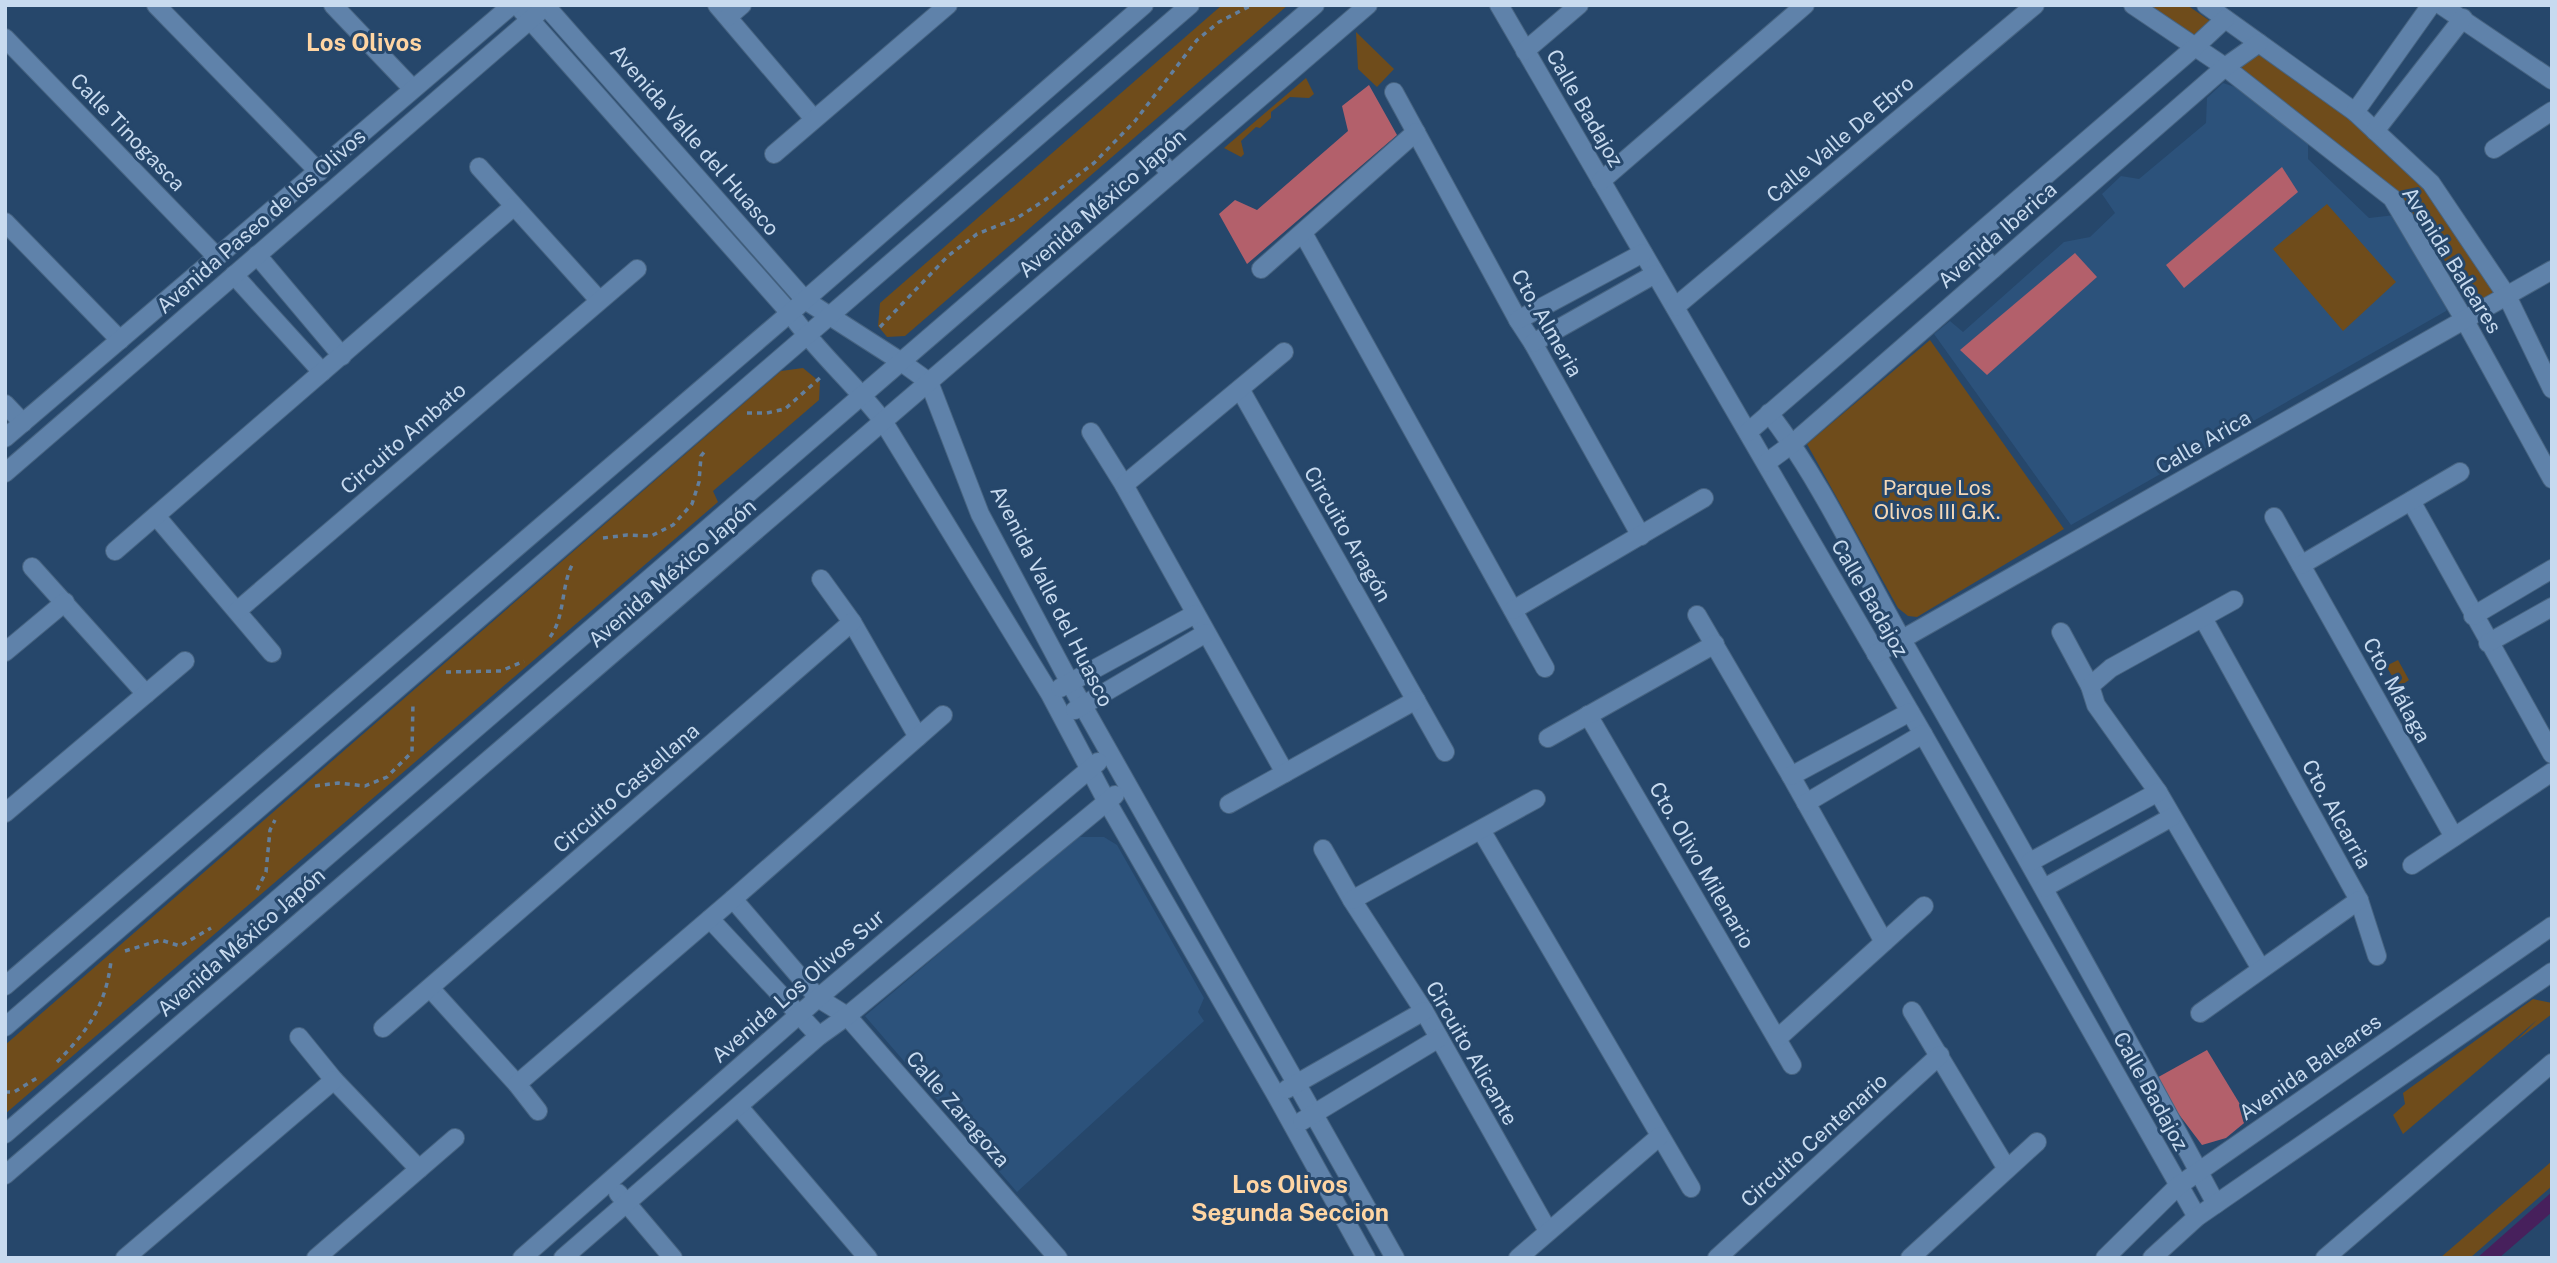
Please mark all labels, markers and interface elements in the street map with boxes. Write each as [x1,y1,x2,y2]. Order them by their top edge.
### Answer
district label: Los Olivos [306,28,422,56]
street label: Avenida Valle del Huasco [605,39,785,241]
street label: Calle Badajoz [1541,45,1629,171]
street label: Calle Tinogasca [65,68,191,196]
street label: Calle Valle De Ebro [1761,70,1919,208]
street label: Avenida Paseo de los Olivos [151,124,371,318]
street label: Avenida México Japón [1013,124,1191,282]
street label: Avenida Iberica [1933,177,2061,293]
street label: Avenida Baleares [2397,182,2507,338]
street label: Cto. Almeria [1506,265,1588,381]
street label: Circuito Ambato [335,377,471,499]
street label: Calle Arica [2151,405,2255,479]
street label: Circuito Aragón [1299,462,1397,606]
park label: Parque Los Olivos III G.K. [1874,475,2000,524]
street label: Avenida Valle del Huasco [985,481,1119,711]
street label: Avenida México Japón [583,494,761,652]
street label: Calle Badajoz [1826,535,1914,661]
street label: Cto. Málaga [2358,633,2436,747]
street label: Circuito Castellana [548,718,704,858]
street label: Cto. Alcarria [2297,755,2377,873]
street label: Cto. Olivo Milenario [1644,777,1760,953]
street label: Avenida México Japón [152,863,330,1021]
street label: Avenida Los Olivos Sur [706,904,890,1068]
street label: Circuito Alicante [1421,977,1523,1129]
street label: Avenida Baleares [2234,1009,2386,1125]
street label: Calle Badajoz [2108,1027,2194,1155]
street label: Calle Zaragoza [901,1046,1015,1172]
street label: Circuito Centenario [1736,1068,1892,1212]
district label: Los Olivos Segunda Seccion [1191,1170,1389,1226]

